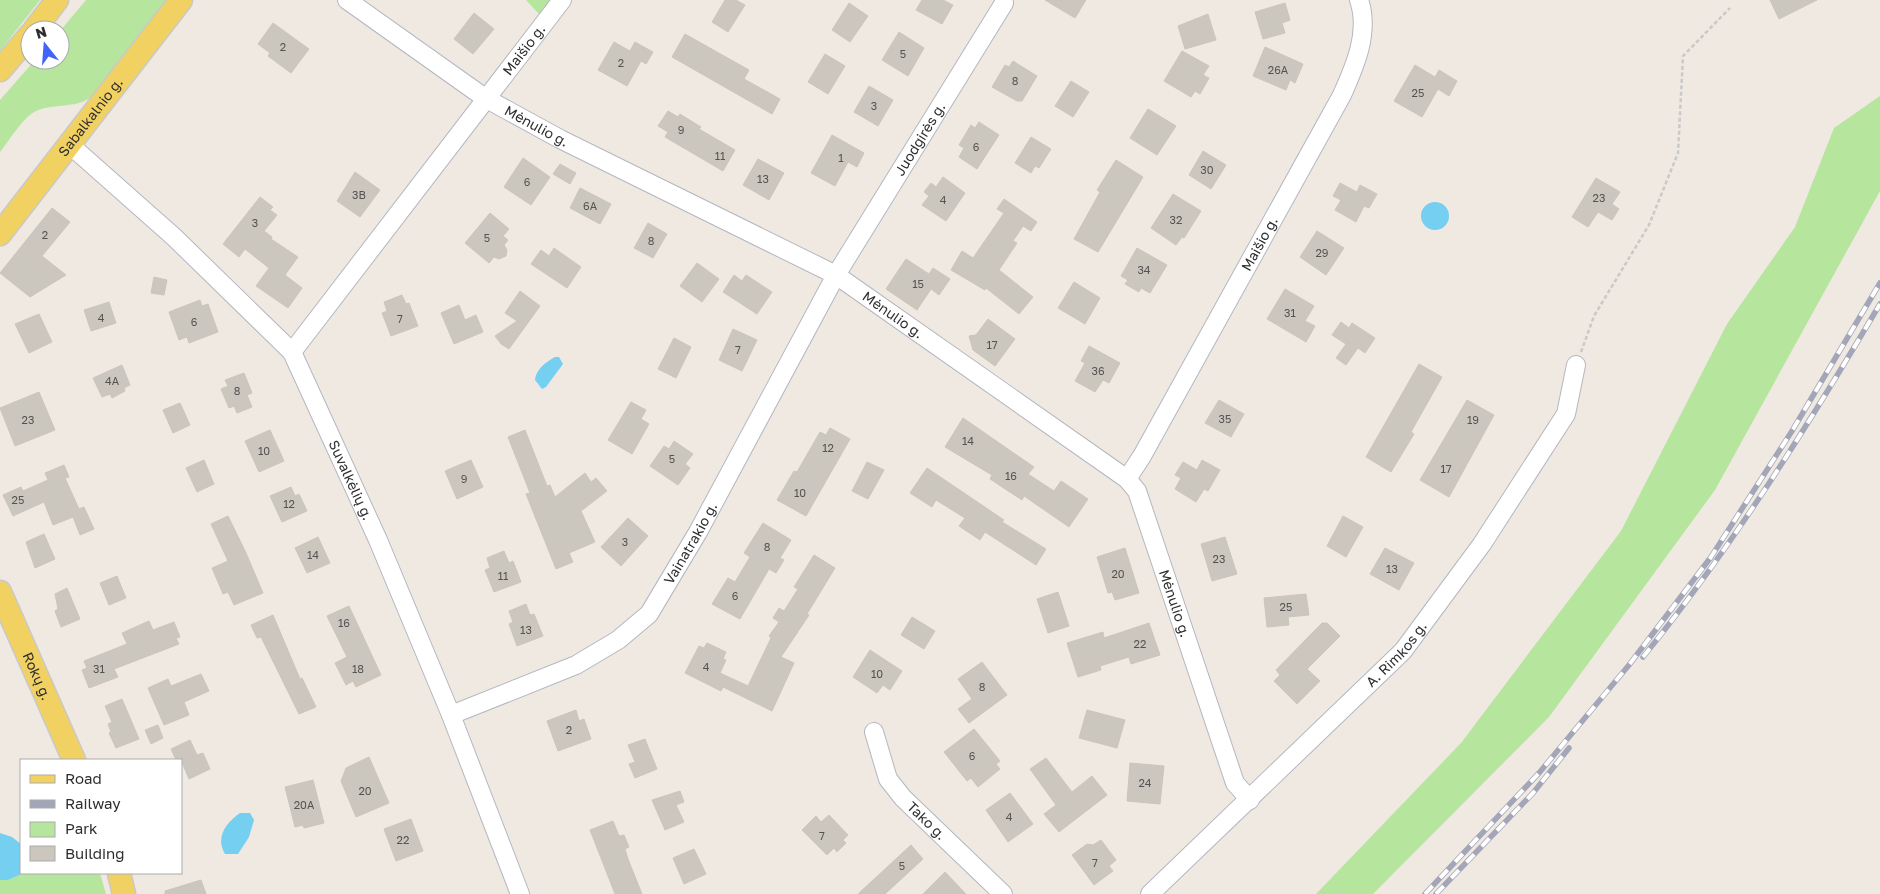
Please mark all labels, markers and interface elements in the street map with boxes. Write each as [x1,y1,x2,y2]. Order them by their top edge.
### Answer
north arrow [20,20,70,70]
street label: Maišio g. [499,21,548,78]
text: N [33,22,49,42]
house number: 2 [280,40,286,53]
house number: 5 [900,47,906,60]
house number: 2 [618,56,624,69]
house number: 26A [1268,63,1289,76]
street label: Sabalkalnio g. [54,74,126,159]
house number: 8 [1012,74,1019,87]
house number: 25 [1412,86,1424,99]
house number: 3 [871,99,877,112]
street label: Juodgirės g. [891,99,949,179]
street label: Mėnulio g. [502,101,572,150]
house number: 9 [678,123,684,136]
house number: 6 [973,140,980,153]
house number: 11 [715,149,725,162]
house number: 1 [838,151,844,164]
house number: 30 [1200,163,1214,176]
house number: 13 [757,172,769,185]
house number: 6 [524,175,531,188]
house number: 3B [352,188,366,201]
house number: 23 [1593,191,1605,204]
house number: 4 [940,193,947,206]
house number: 6A [583,199,598,212]
house number: 32 [1170,213,1182,226]
street label: Maišio g. [1237,213,1281,274]
house number: 3 [252,216,258,229]
house number: 2 [42,228,48,241]
house number: 5 [484,231,490,244]
house number: 8 [648,234,655,247]
house number: 29 [1315,246,1329,259]
house number: 34 [1137,263,1151,276]
house number: 15 [912,277,924,290]
street label: Mėnulio g. [860,287,927,342]
house number: 31 [1284,306,1296,319]
house number: 4 [98,311,105,324]
house number: 7 [397,312,403,325]
house number: 6 [191,315,198,328]
house number: 17 [986,338,998,351]
house number: 7 [735,343,741,356]
house number: 36 [1091,364,1105,377]
house number: 4A [105,374,120,387]
house number: 8 [234,384,241,397]
house number: 35 [1219,412,1231,425]
house number: 23 [22,413,34,426]
house number: 19 [1467,413,1479,426]
house number: 14 [962,434,974,447]
street label: Suvalkėlių g. [325,437,377,523]
house number: 12 [822,441,834,454]
house number: 10 [258,444,270,457]
house number: 5 [669,452,675,465]
house number: 17 [1440,462,1452,475]
house number: 16 [1005,469,1017,482]
house number: 9 [461,472,467,485]
house number: 10 [794,486,806,499]
house number: 25 [12,493,24,506]
house number: 12 [283,497,295,510]
street label: Vainatrakio g. [660,499,720,587]
house number: 3 [622,535,628,548]
house number: 8 [764,540,771,553]
house number: 14 [307,548,319,561]
house number: 23 [1213,552,1225,565]
house number: 13 [1386,562,1398,575]
house number: 20 [1111,567,1125,580]
street label: Mėnulio g. [1156,567,1194,639]
house number: 11 [498,569,508,582]
house number: 6 [732,589,739,602]
house number: 25 [1280,600,1292,613]
house number: 16 [338,616,350,629]
street label: A. Rimkos g. [1362,618,1430,690]
house number: 13 [520,623,532,636]
house number: 22 [1134,637,1146,650]
street label: Rokų g. [20,649,56,703]
house number: 4 [703,660,710,673]
house number: 31 [93,662,105,675]
house number: 18 [352,662,364,675]
house number: 10 [871,667,883,680]
house number: 8 [979,680,986,693]
house number: 2 [566,723,572,736]
house number: 6 [969,749,976,762]
legend [20,759,182,874]
text: Road [65,769,102,787]
house number: 24 [1138,776,1152,789]
house number: 20 [358,784,372,797]
text: Railway [65,794,121,812]
house number: 20A [294,798,315,811]
street label: Tako g. [904,798,950,843]
house number: 4 [1006,810,1013,823]
text: Park [65,819,98,837]
house number: 7 [819,829,825,842]
house number: 22 [397,833,409,846]
text: Building [65,844,125,862]
house number: 7 [1092,856,1098,869]
house number: 5 [899,859,905,872]

